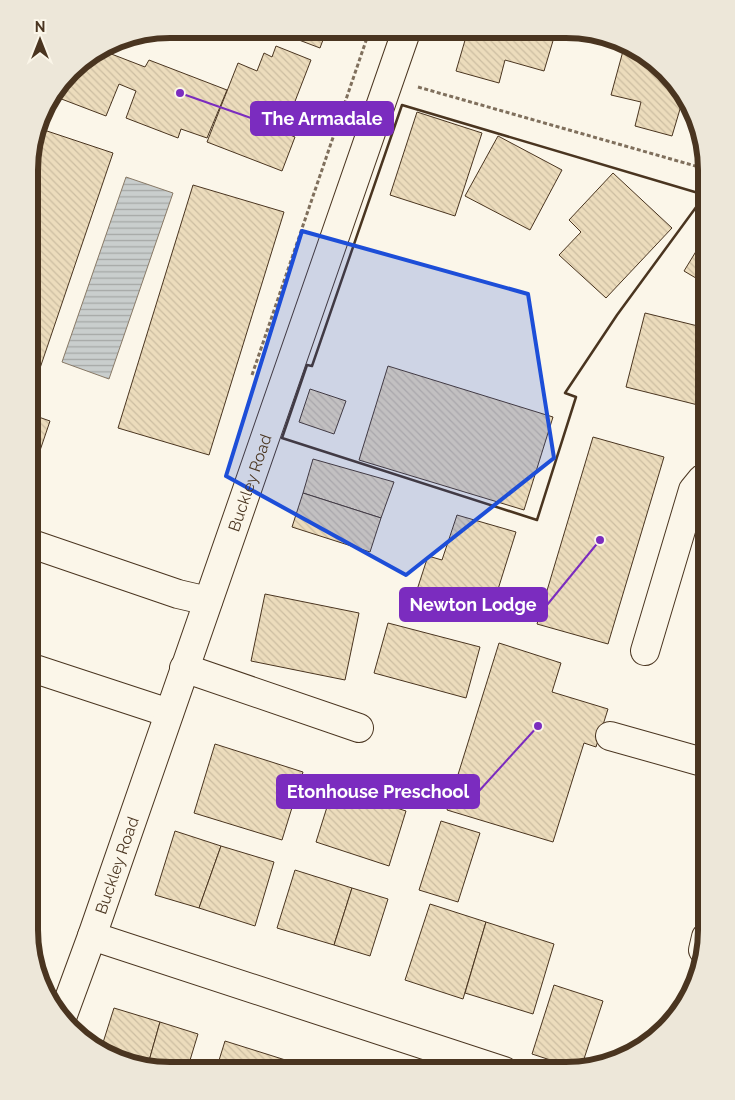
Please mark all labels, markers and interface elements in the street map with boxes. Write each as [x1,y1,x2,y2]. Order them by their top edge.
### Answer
north arrow [15,15,65,65]
text: N [35,19,45,35]
callout: The Armadale [251,102,393,135]
text: The Armadale [261,108,383,129]
street label: Buckley Road [224,432,275,534]
callout: Newton Lodge [400,588,547,621]
text: Newton Lodge [409,594,537,615]
callout: Etonhouse Preschool [277,775,479,808]
text: Etonhouse Preschool [287,781,470,802]
street label: Buckley Road [91,814,142,916]

